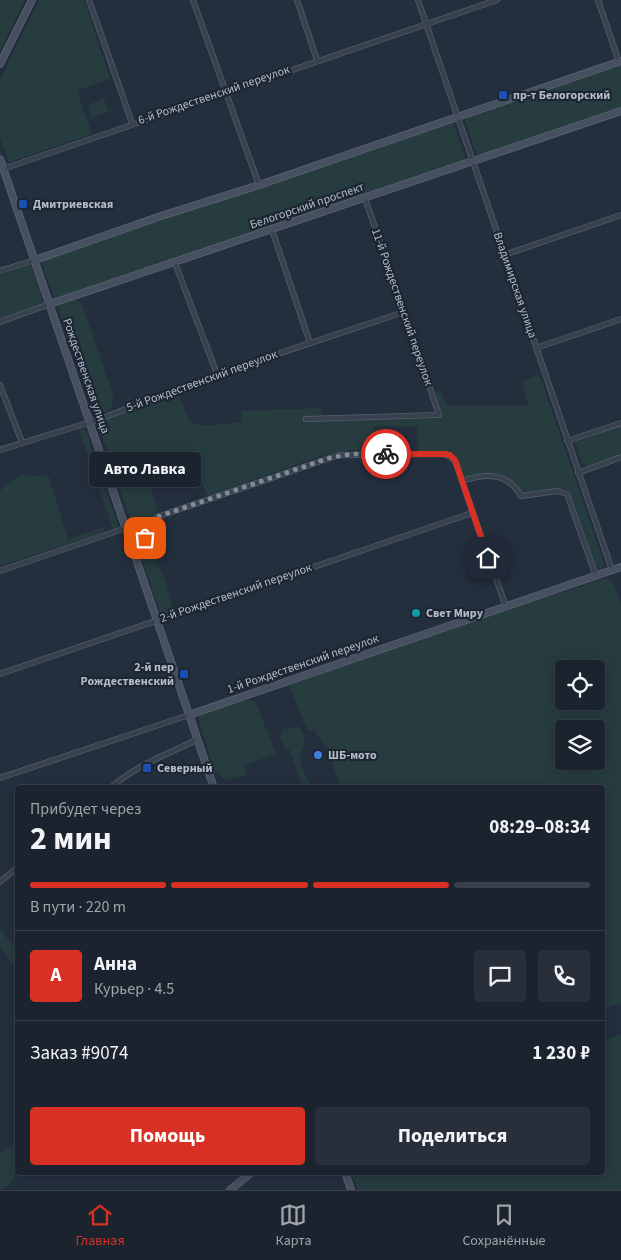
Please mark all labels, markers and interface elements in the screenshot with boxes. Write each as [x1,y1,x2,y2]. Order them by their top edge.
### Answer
street label: 6-й Рождественский переулок [136,61,292,129]
place label: пр-т Белогорский [513,87,610,104]
marker: пр-т Белогорский [497,89,509,101]
street label: Белогорский проспект [248,178,367,234]
place label: Дмитриевская [33,196,113,213]
marker: Дмитриевская [17,198,29,210]
street label: 11-й Рождественский переулок [367,226,437,388]
street label: Владимирская улица [489,230,541,340]
street label: Рождественская улица [58,316,114,436]
street label: 5-й Рождественский переулок [124,346,280,416]
courier [361,429,411,479]
icon: bike [372,440,400,468]
callout: Авто Лавка [89,453,201,488]
text: Авто Лавка [104,458,186,480]
pin [124,517,166,559]
icon: bag [131,524,159,552]
pin [467,537,509,579]
icon: home [474,544,502,572]
street label: 2-й Рождественский переулок [158,559,314,627]
place label: Свет Миру [426,605,484,622]
marker: Свет Миру [410,607,422,619]
street label: 1-й Рождественский переулок [225,630,381,698]
place label: 2-й пер Рождественский [81,659,174,690]
map controls [555,660,605,770]
button: locate [555,660,605,710]
marker: 2-й пер Рождественский [178,668,190,680]
button: layers [555,720,605,770]
place label: ШБ-мото [328,747,377,764]
marker: ШБ-мото [312,749,324,761]
place label: Северный [157,760,212,777]
marker: Северный [141,762,153,774]
text: Прибудет через [30,798,141,820]
text: 08:29–08:34 [489,814,590,841]
text: 2 мин [30,816,112,862]
text: В пути · 220 m [30,896,126,918]
button: chat [474,950,526,1002]
button: phone [538,950,590,1002]
text: Анна [94,951,137,978]
text: А [51,962,61,989]
text: Курьер · 4.5 [94,978,174,1000]
text: Заказ #9074 [30,1040,129,1067]
text: 1 230 ₽ [532,1040,590,1067]
button: Помощь [30,1107,305,1165]
button: Поделиться [315,1107,590,1165]
tab: Главная [75,1201,125,1251]
tab: Карта [276,1201,311,1251]
tab: Сохранённые [462,1201,546,1251]

